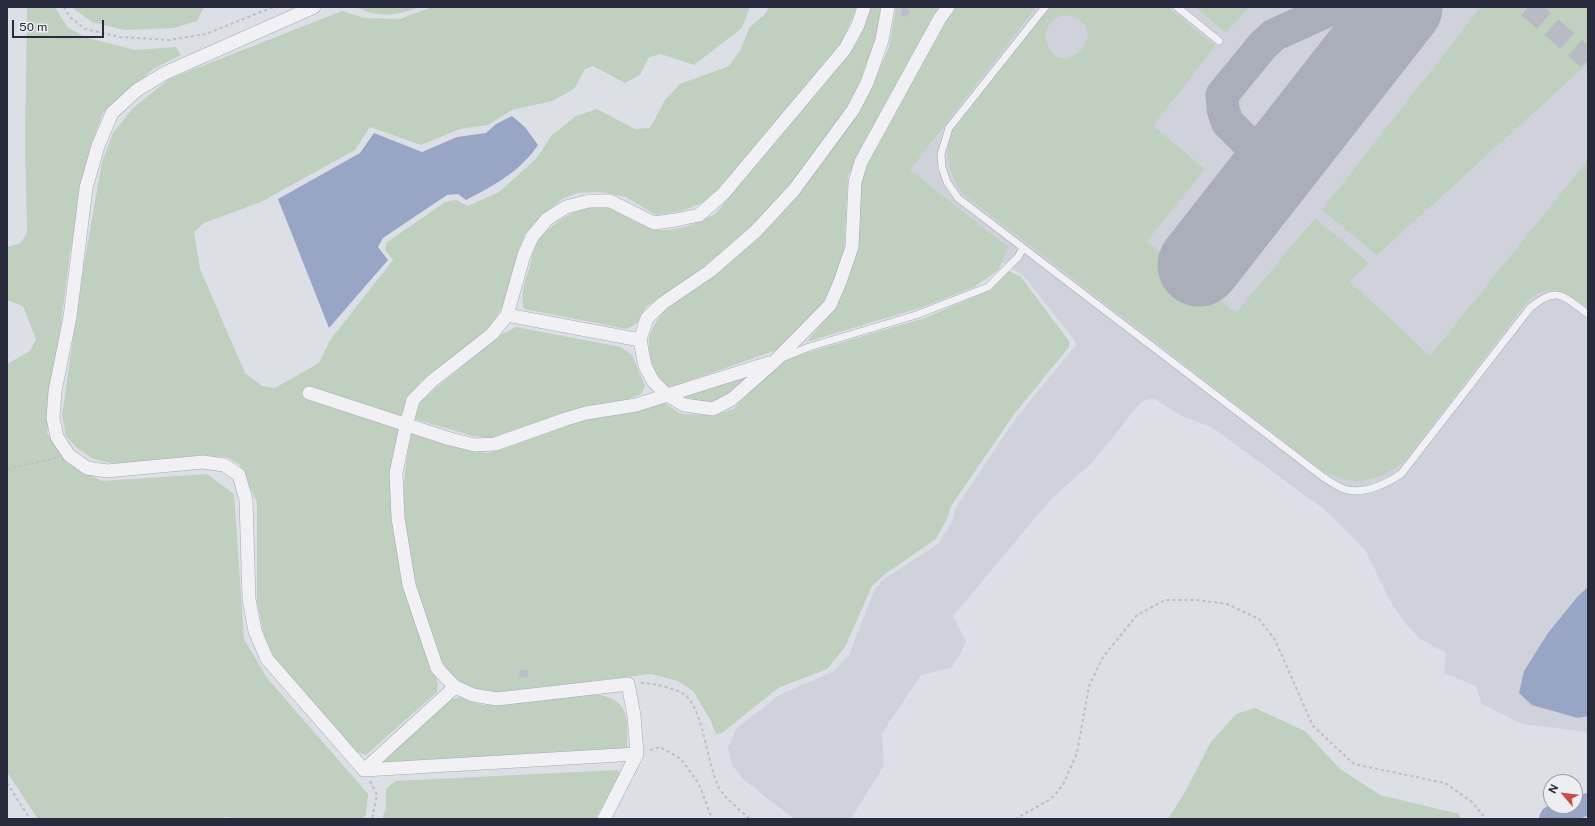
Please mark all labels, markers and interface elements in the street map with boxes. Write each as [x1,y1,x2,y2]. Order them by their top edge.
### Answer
scale bar [14,12,106,38]
text: 50 m [19,20,47,34]
north arrow [1543,774,1583,814]
text: N [1546,782,1561,795]

